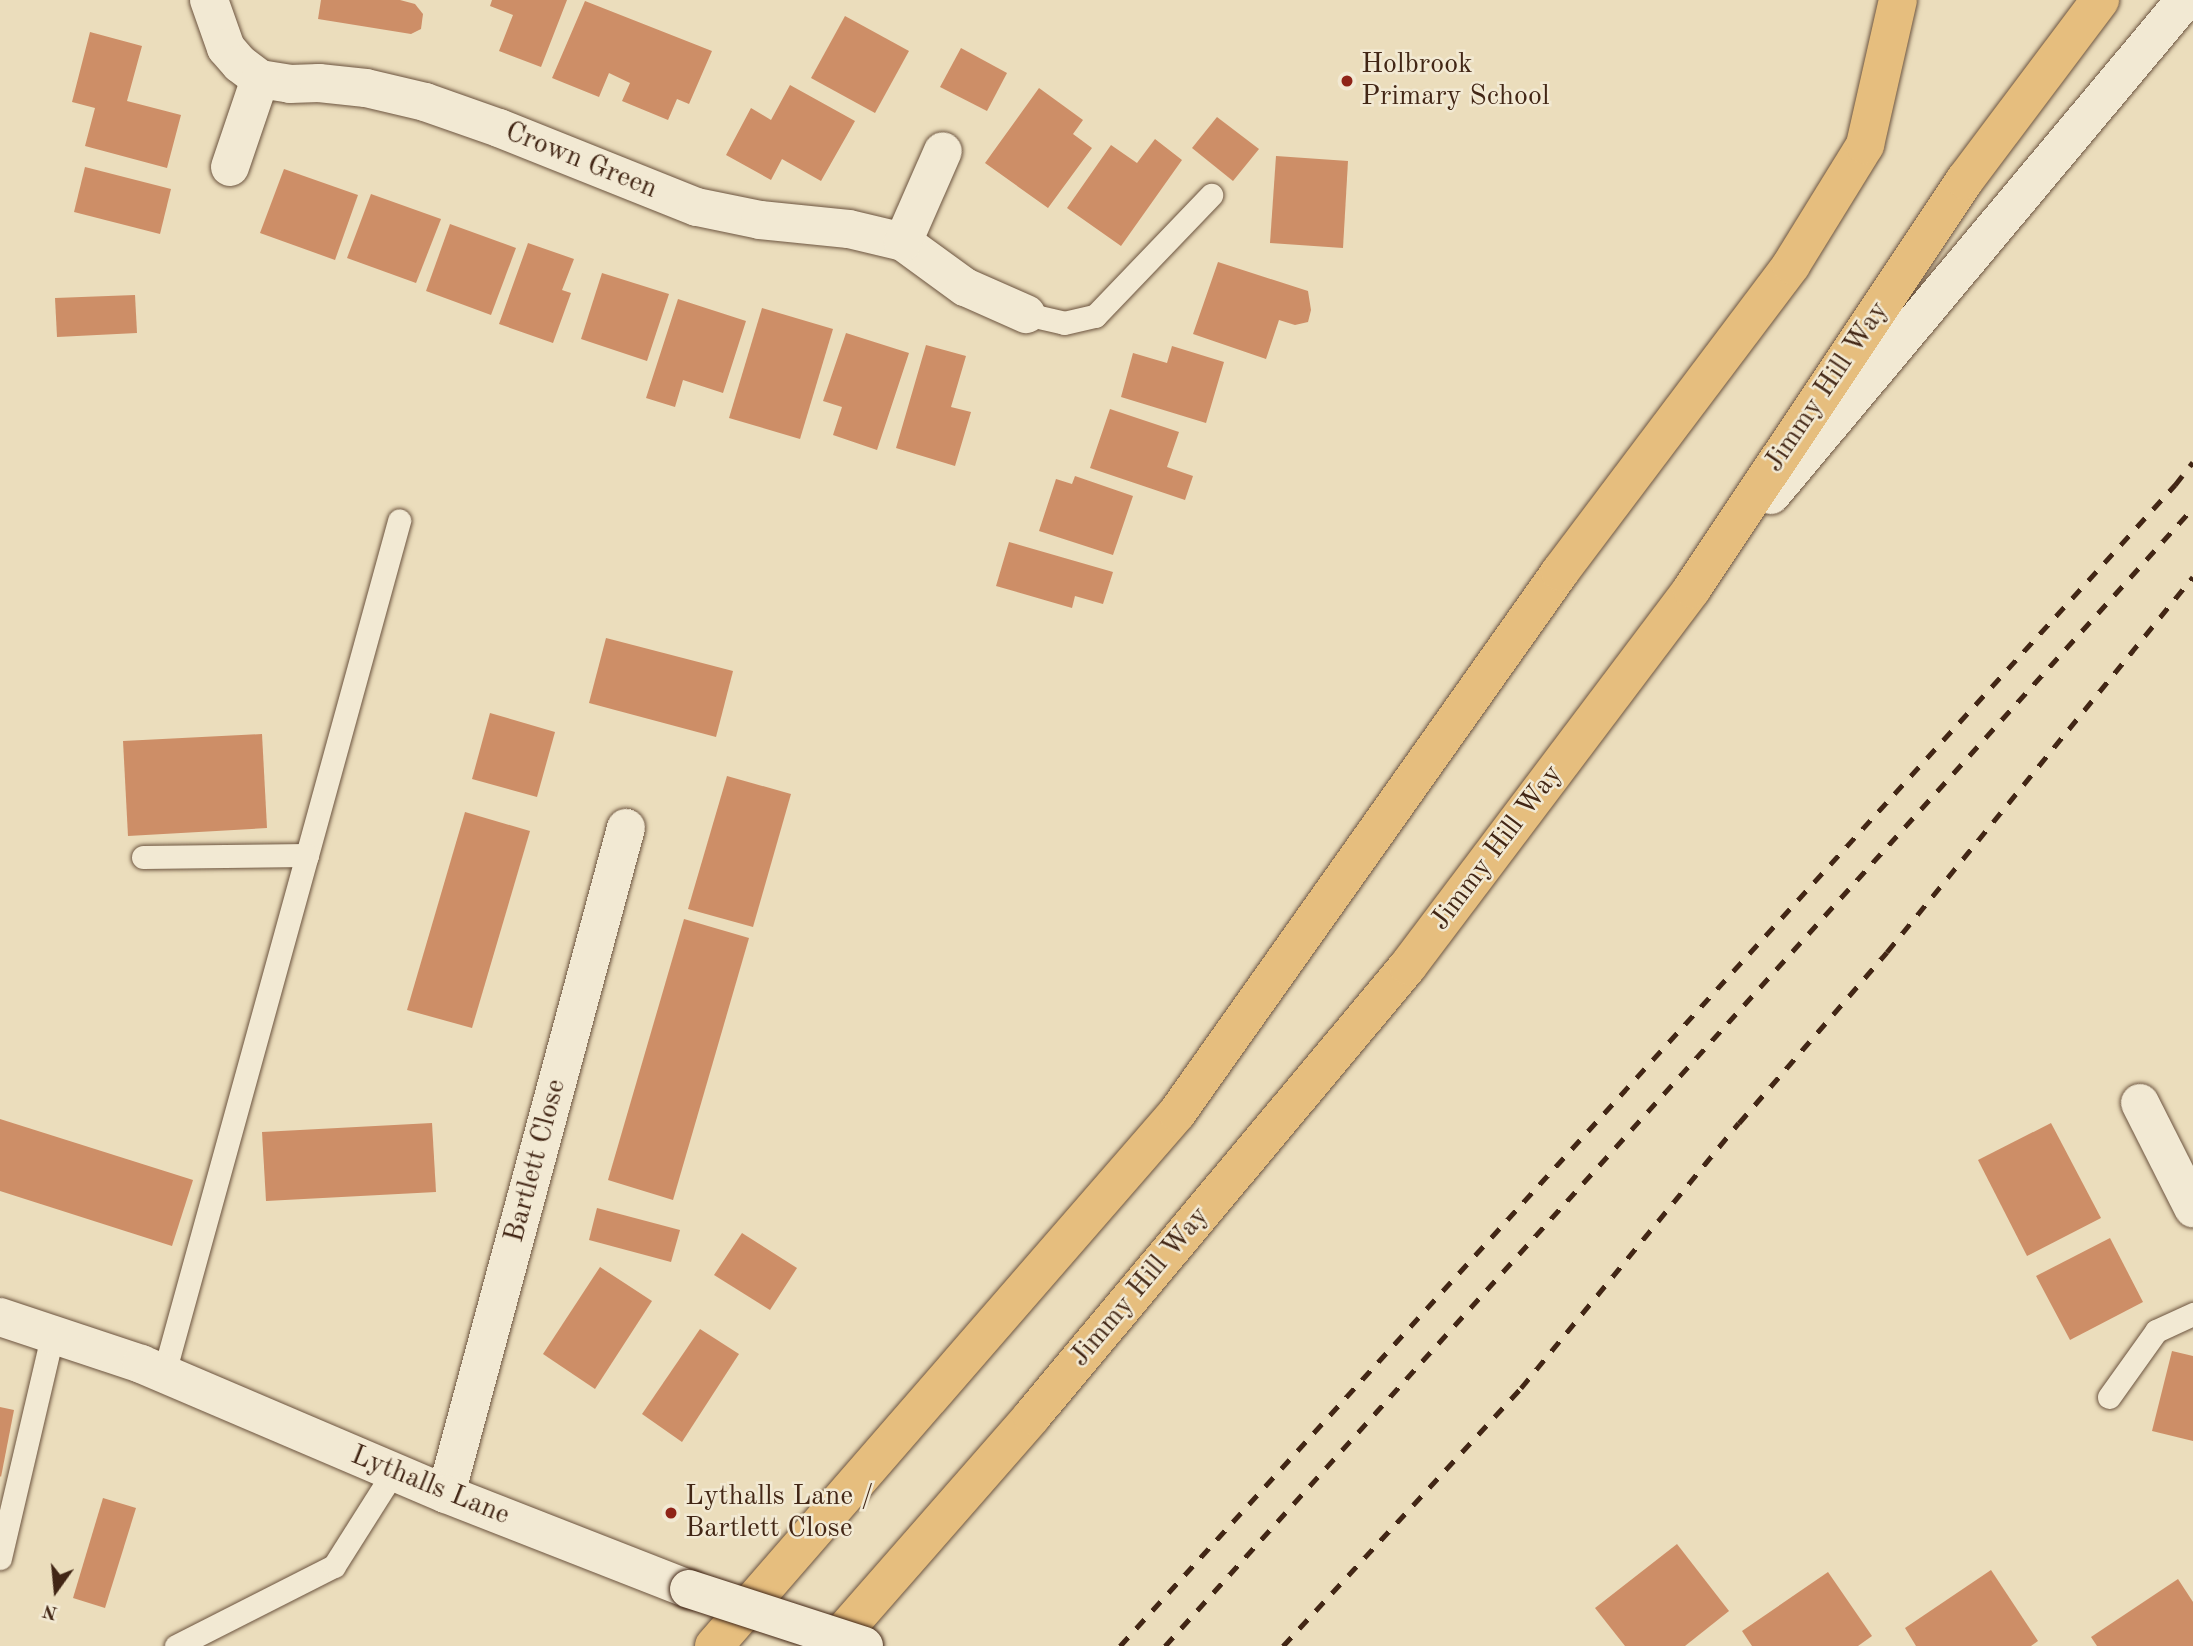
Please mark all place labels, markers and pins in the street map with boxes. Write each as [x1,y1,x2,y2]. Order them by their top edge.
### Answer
place label: Holbrook Primary School [1361,48,1549,114]
marker: Holbrook Primary School [1339,73,1355,89]
place label: Lythalls Lane / Bartlett Close [685,1480,874,1546]
marker: Lythalls Lane / Bartlett Close [663,1505,679,1521]

